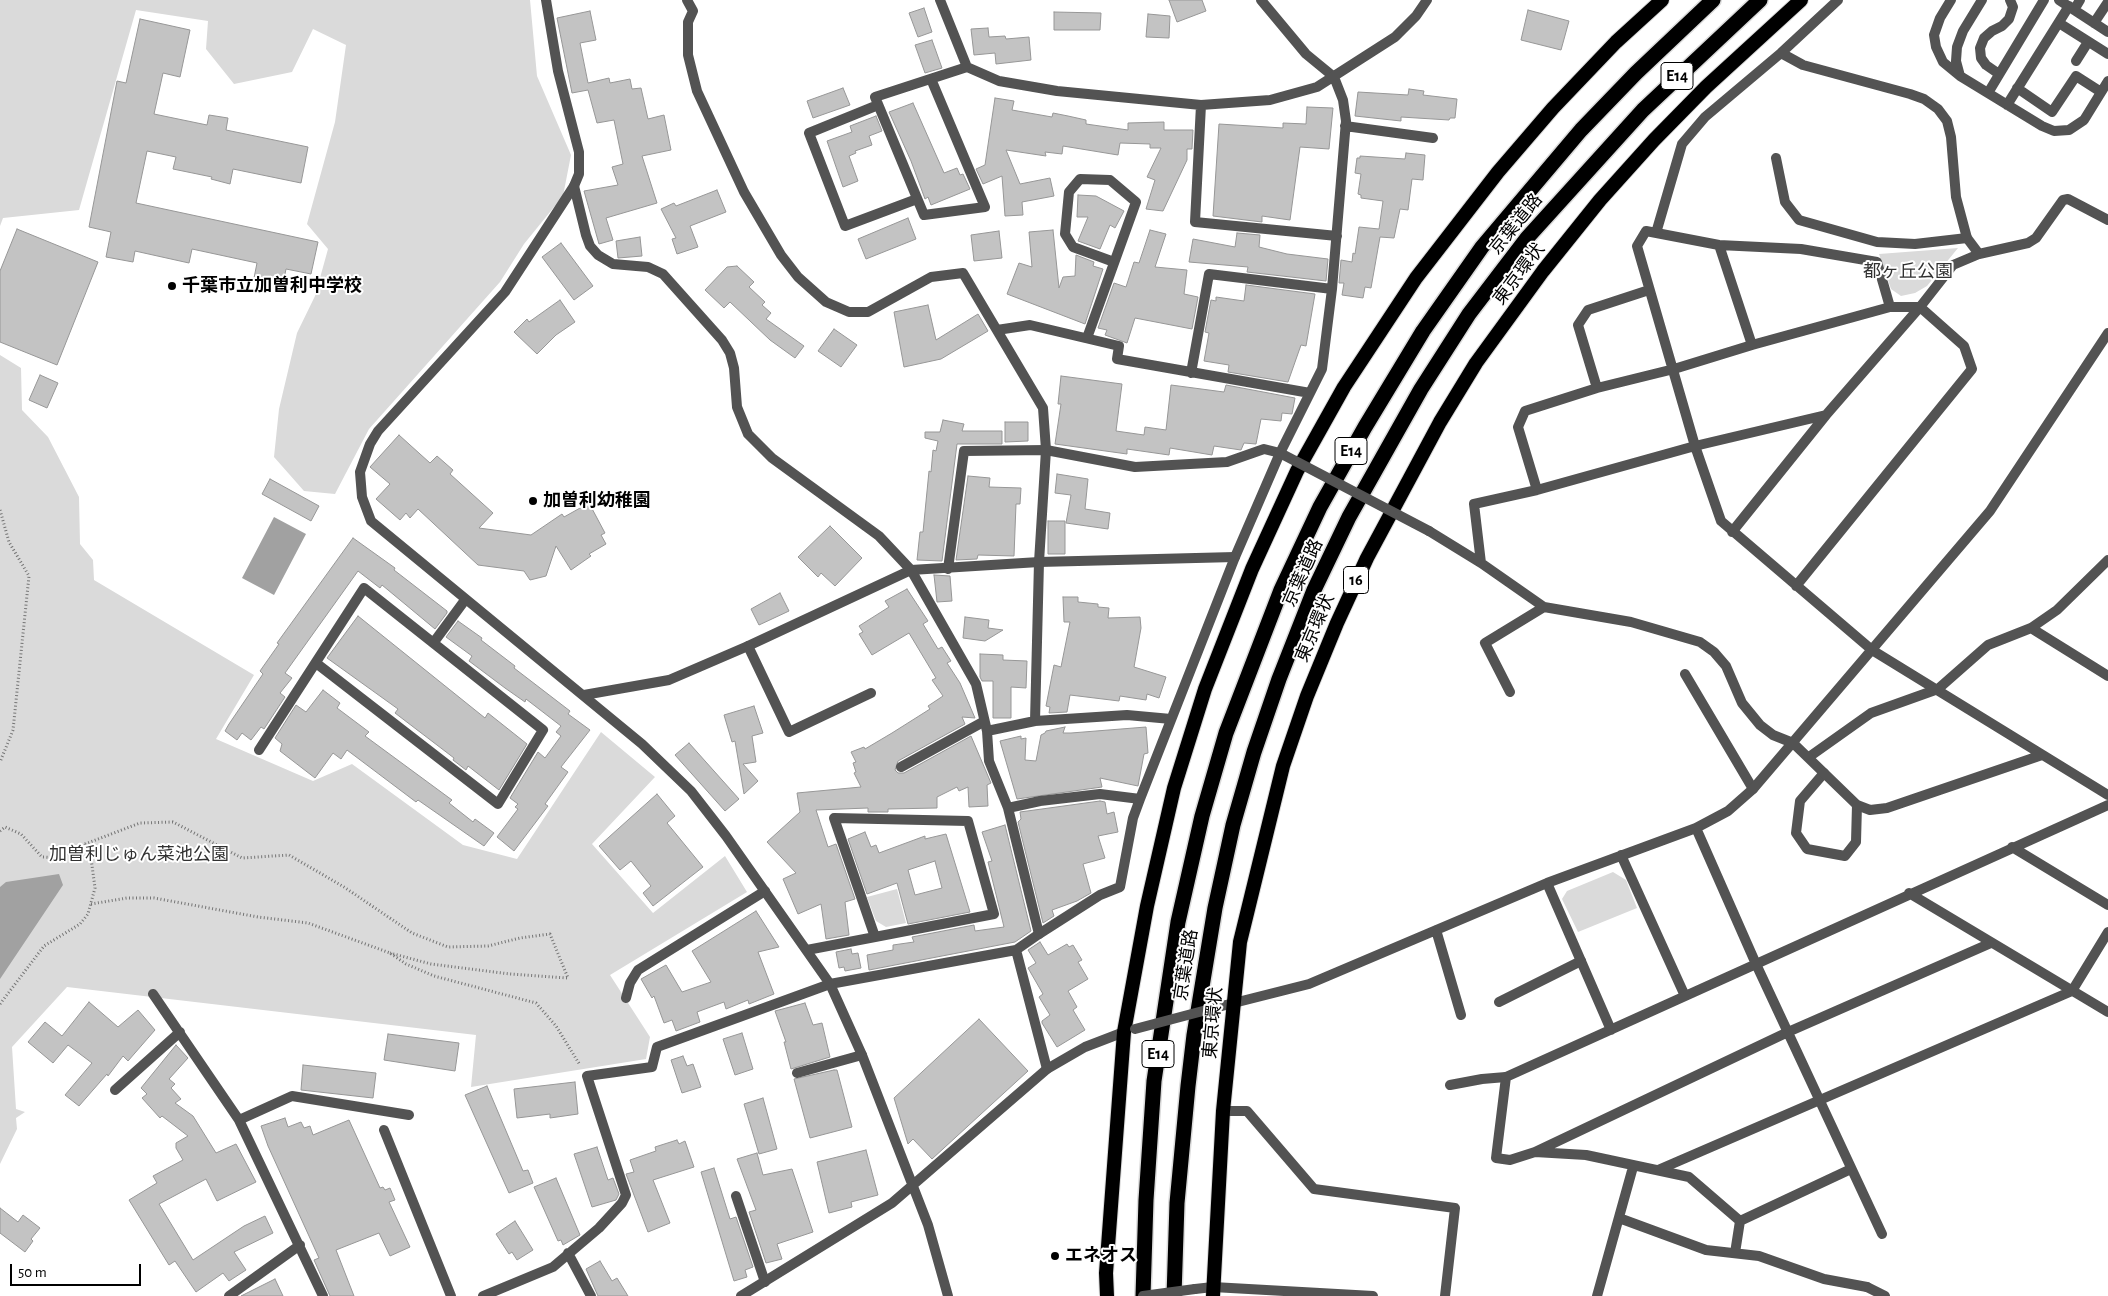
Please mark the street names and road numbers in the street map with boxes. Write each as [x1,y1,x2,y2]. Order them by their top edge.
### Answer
road number: E14 [1661,62,1693,90]
street label: 京葉道路 [1485,189,1547,259]
street label: 東京環状 [1489,239,1549,309]
road number: E14 [1335,438,1367,464]
street label: 京葉道路 [1278,536,1328,610]
road number: 16 [1344,566,1368,594]
street label: 東京環状 [1291,591,1339,665]
street label: 京葉道路 [1170,928,1202,1002]
street label: 東京環状 [1199,986,1227,1060]
road number: E14 [1142,1040,1174,1068]

